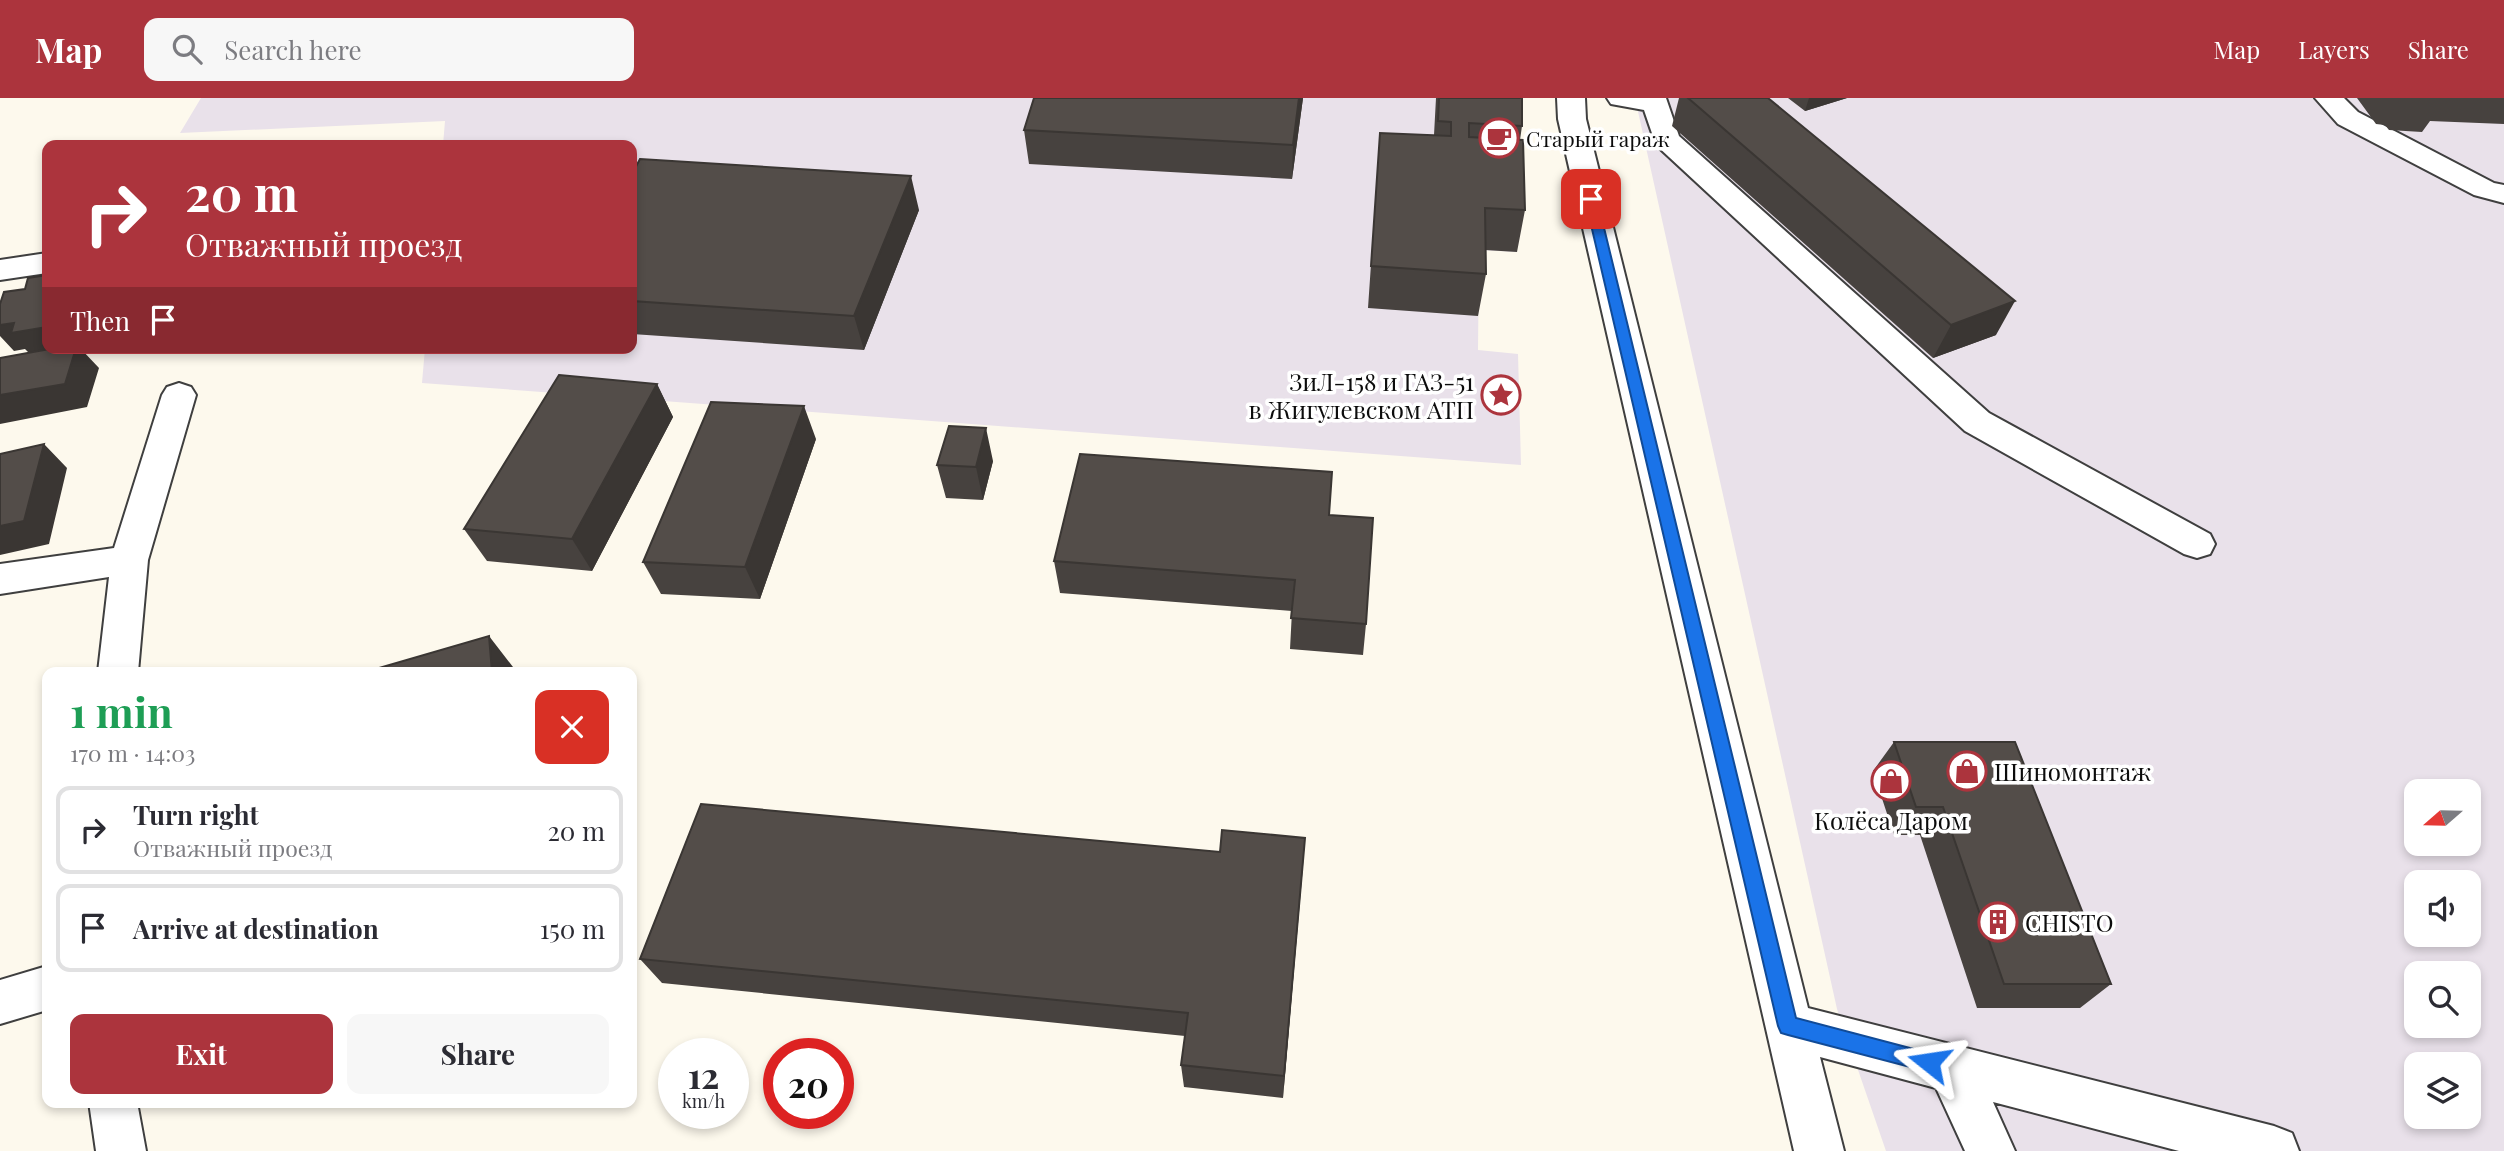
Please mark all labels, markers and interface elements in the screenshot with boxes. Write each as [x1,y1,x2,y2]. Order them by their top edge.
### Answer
search box [144,18,634,81]
text: Map [35,27,102,71]
icon: search [168,30,206,68]
text: Search here [224,32,362,67]
text: Map [2214,33,2260,65]
text: Layers [2298,33,2370,65]
text: Share [2408,33,2469,65]
cafe icon: Старый гараж [1478,117,1520,159]
place label: Старый гараж [1526,124,1670,152]
text: 20 m [185,159,298,224]
icon: right [70,168,161,259]
pin [1561,169,1621,229]
icon: arrive [1572,180,1610,218]
text: Отважный проезд [185,222,462,265]
icon: arrive [144,301,182,339]
text: Then [70,303,130,338]
place label: ЗиЛ-158 и ГАЗ-51 в Жигулевском АТП [1249,365,1474,425]
place icon: ЗиЛ-158 и ГАЗ-51 в Жигулевском АТП [1480,374,1522,416]
text: 1 min [70,683,173,739]
button: close [535,690,609,764]
text: 170 m · 14:03 [70,737,196,768]
shop icon: Шиномонтаж [1946,750,1988,792]
place label: Шиномонтаж [1994,755,2151,787]
shop icon: Колёса Даром [1870,760,1912,802]
north arrow [2404,779,2482,856]
map controls [2404,779,2481,1129]
text: Turn right [133,797,259,832]
place label: Колёса Даром [1814,804,1968,836]
icon: right [74,811,112,849]
text: 20 m [547,813,605,848]
text: Отважный проезд [133,832,332,863]
button: sound [2404,870,2481,947]
building icon: CHISTO [1977,901,2019,943]
place label: CHISTO [2025,906,2113,938]
icon: arrive [74,909,112,947]
text: Arrive at destination [133,911,379,946]
text: 150 m [540,911,605,946]
button: search [2404,961,2481,1038]
button: Exit [70,1014,333,1094]
button: Share [347,1014,609,1094]
position arrow [1892,1025,1966,1099]
speed limit sign: 20 [763,1038,854,1129]
text: 12 [688,1051,719,1098]
button: layers [2404,1052,2481,1129]
text: km/h [682,1089,725,1113]

